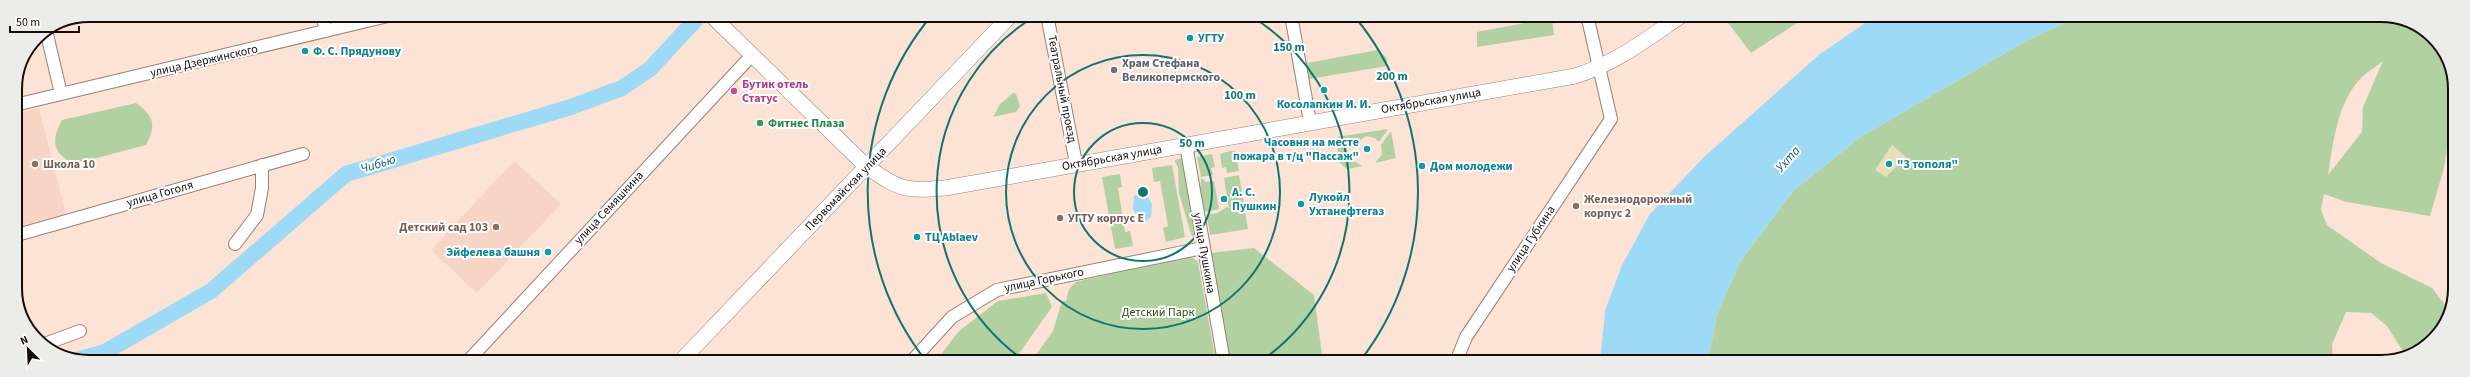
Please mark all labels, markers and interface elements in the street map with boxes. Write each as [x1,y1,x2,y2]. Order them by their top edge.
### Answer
scale bar [10,8,79,34]
text: 50 m [16,14,40,31]
place label: УГТУ [1198,30,1225,47]
marker: УГТУ [1185,33,1195,43]
street label: Театральный проезд [1043,34,1081,145]
text: 150 m [1273,39,1305,56]
street label: улица Дзержинского [148,40,260,82]
place label: Ф. С. Прядунову [313,43,402,60]
marker: Ф. С. Прядунову [300,46,310,56]
place label: Храм Стефана Великопермского [1122,55,1220,86]
marker: Храм Стефана Великопермского [1109,65,1119,75]
text: 200 m [1376,68,1408,85]
place label: Бутик отель Статус [742,76,808,107]
street label: Октябрьская улица [1380,84,1482,118]
marker: Косолапкин И. И. [1319,85,1329,95]
marker: Бутик отель Статус [729,86,739,96]
text: 100 m [1224,87,1256,104]
place label: Косолапкин И. И. [1277,96,1371,113]
place label: Фитнес Плаза [768,115,844,132]
marker: Фитнес Плаза [755,118,765,128]
place label: Часовня на месте пожара в т/ц "Пассаж" [1233,134,1359,165]
text: 50 m [1179,135,1205,152]
street label: Октябрьская улица [1061,141,1163,175]
water label: Ухта [1772,142,1804,176]
street label: Первомайская улица [801,143,891,235]
marker: Часовня на месте пожара в т/ц "Пассаж" [1362,144,1372,154]
water label: Чибью [358,150,398,178]
place label: Школа 10 [43,156,95,173]
place label: "3 тополя" [1897,156,1958,173]
place label: Дом молодежи [1430,158,1513,175]
marker: Школа 10 [30,159,40,169]
marker: "3 тополя" [1884,159,1894,169]
marker: Дом молодежи [1417,161,1427,171]
street label: улица Семяшкина [570,167,648,249]
street label: улица Гоголя [125,176,195,212]
place label: А. С. Пушкин [1231,184,1276,215]
centre of rings [1136,185,1150,199]
place label: Лукойл Ухтанефтегаз [1308,189,1384,220]
place label: Железнодорожный корпус 2 [1584,191,1692,222]
marker: А. С. Пушкин [1219,194,1229,204]
marker: Лукойл Ухтанефтегаз [1296,199,1306,209]
marker: Железнодорожный корпус 2 [1571,201,1581,211]
street label: улица Губкина [1502,202,1560,276]
place label: УГТУ корпус Е [1068,210,1144,227]
street label: улица Пушкина [1189,211,1219,295]
marker: УГТУ корпус Е [1055,213,1065,223]
place label: Детский сад 103 [399,219,488,236]
marker: Детский сад 103 [491,222,501,232]
place label: ТЦ Ablaev [925,229,979,246]
marker: ТЦ Ablaev [912,232,922,242]
place label: Эйфелева башня [446,244,540,261]
marker: Эйфелева башня [543,247,553,257]
street label: улица Горького [1003,263,1085,297]
park label: Детский Парк [1122,304,1194,321]
north arrow [8,329,48,369]
text: N [18,332,31,349]

